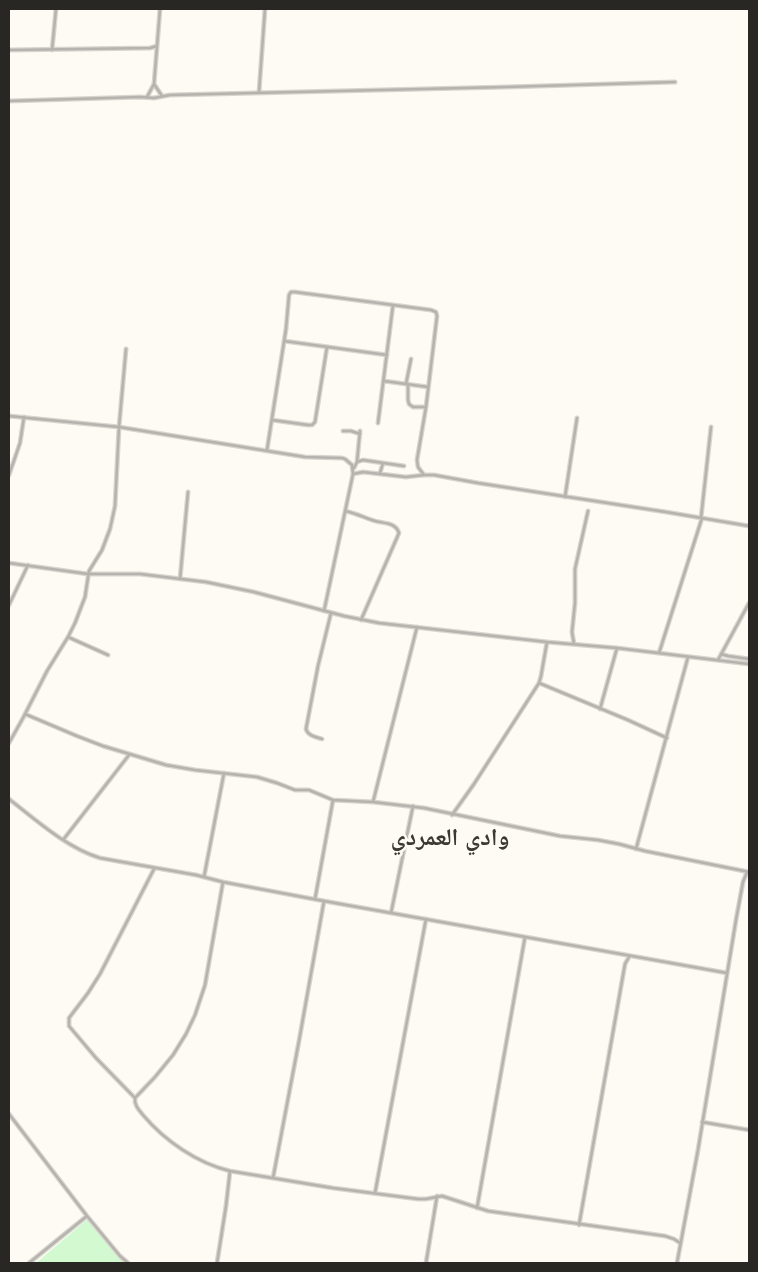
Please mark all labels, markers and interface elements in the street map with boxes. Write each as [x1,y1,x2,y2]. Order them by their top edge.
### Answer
district label: وادي العمردي [391,824,509,852]

